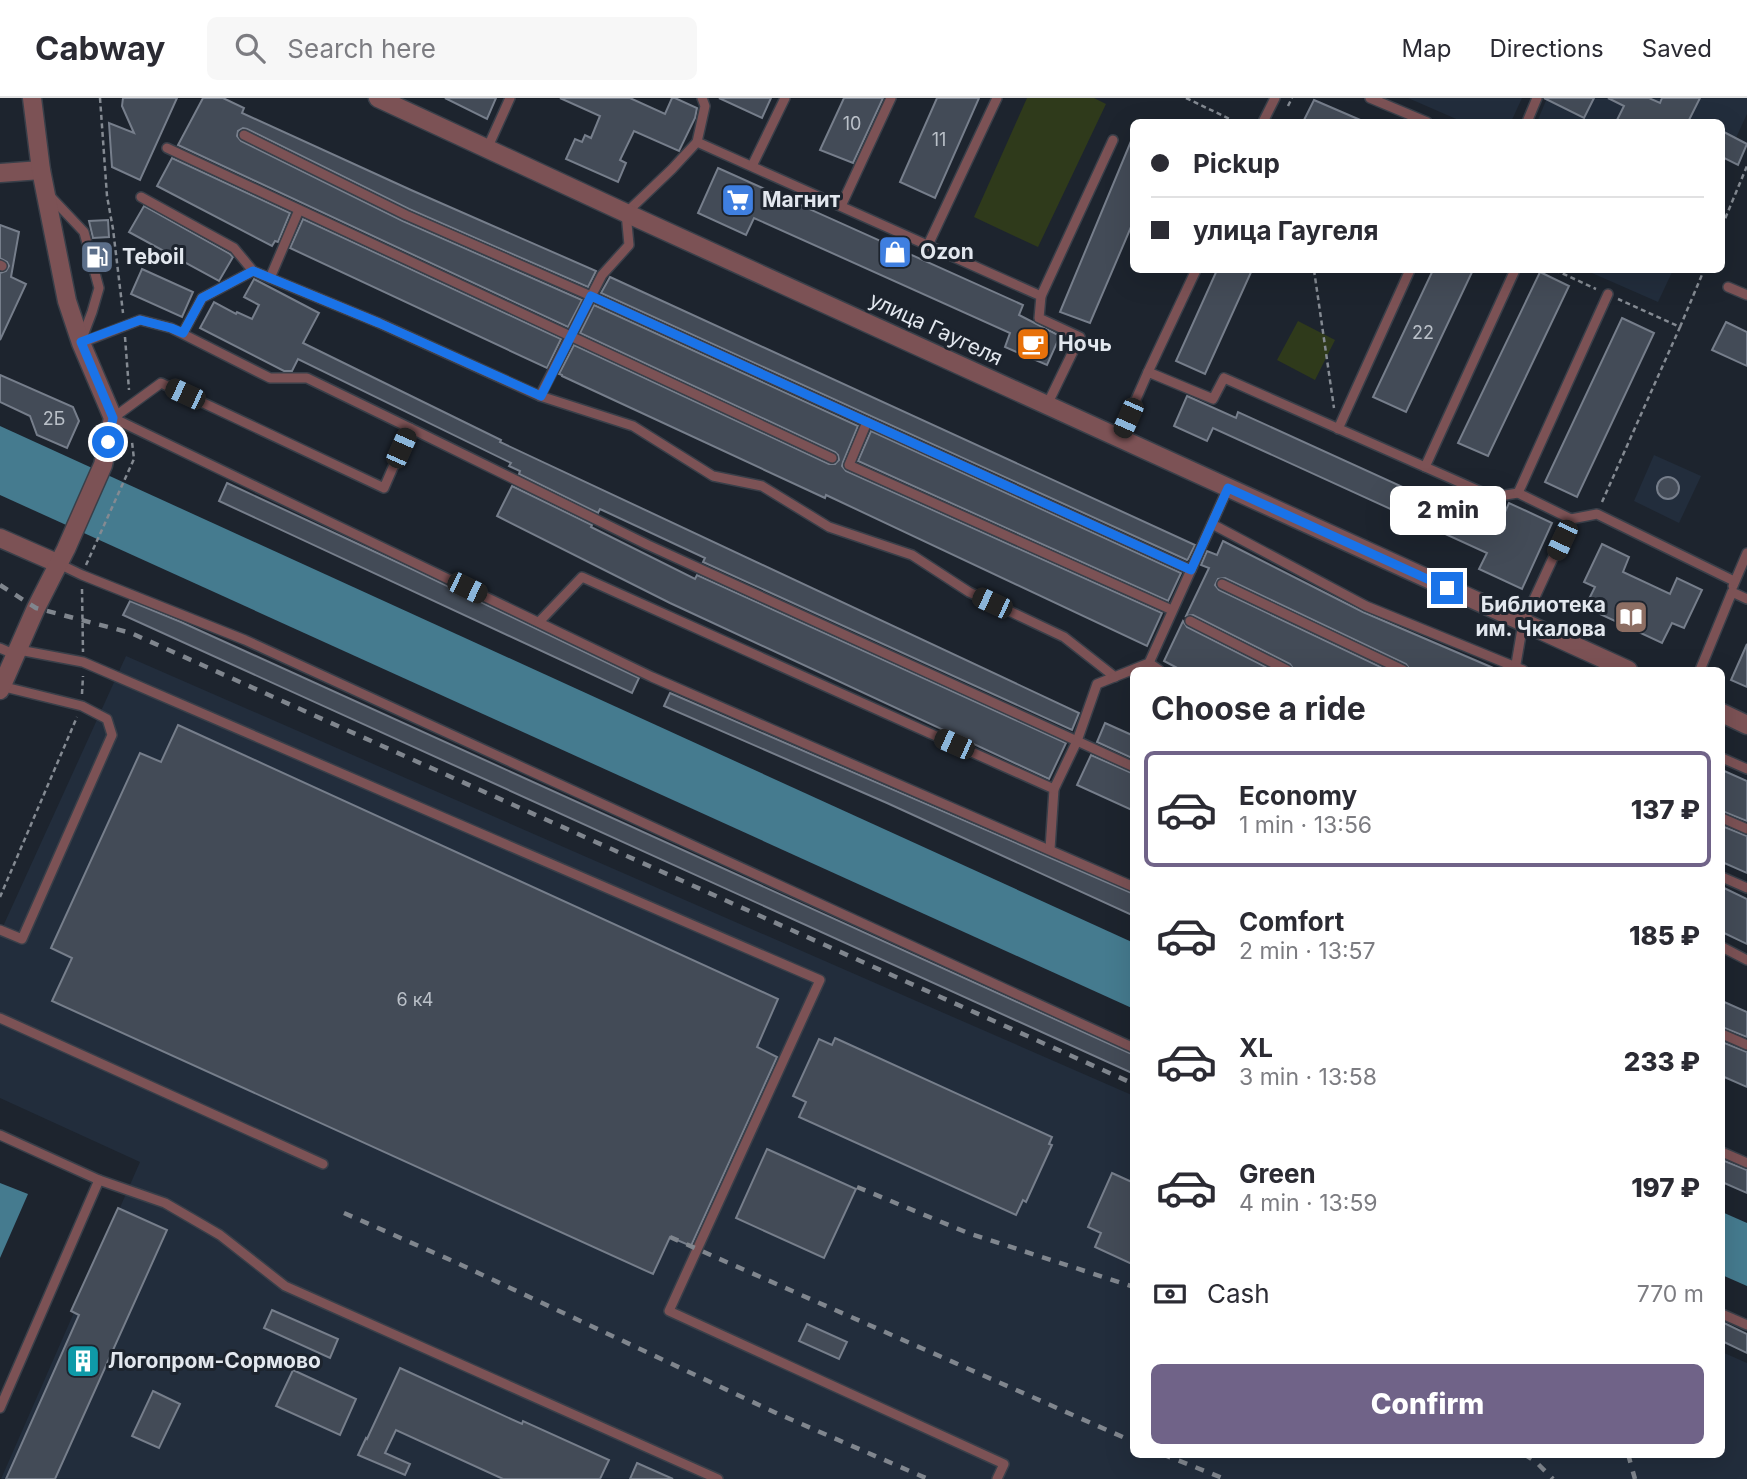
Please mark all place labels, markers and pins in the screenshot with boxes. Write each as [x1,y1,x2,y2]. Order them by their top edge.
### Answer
supermarket icon: Магнит [719,181,757,219]
place label: Магнит [762,187,841,212]
shop icon: Ozon [876,233,914,271]
fuel station icon: Teboil [78,238,116,276]
place label: Ozon [920,239,974,264]
place label: Teboil [122,244,184,269]
cafe icon: Ночь [1014,325,1052,363]
place label: Ночь [1058,331,1112,356]
place label: Библиотека им. Чкалова [1475,592,1606,641]
library icon: Библиотека им. Чкалова [1612,598,1650,636]
building icon: Логопром-Сормово [64,1342,102,1380]
place label: Логопром-Сормово [108,1348,321,1373]

